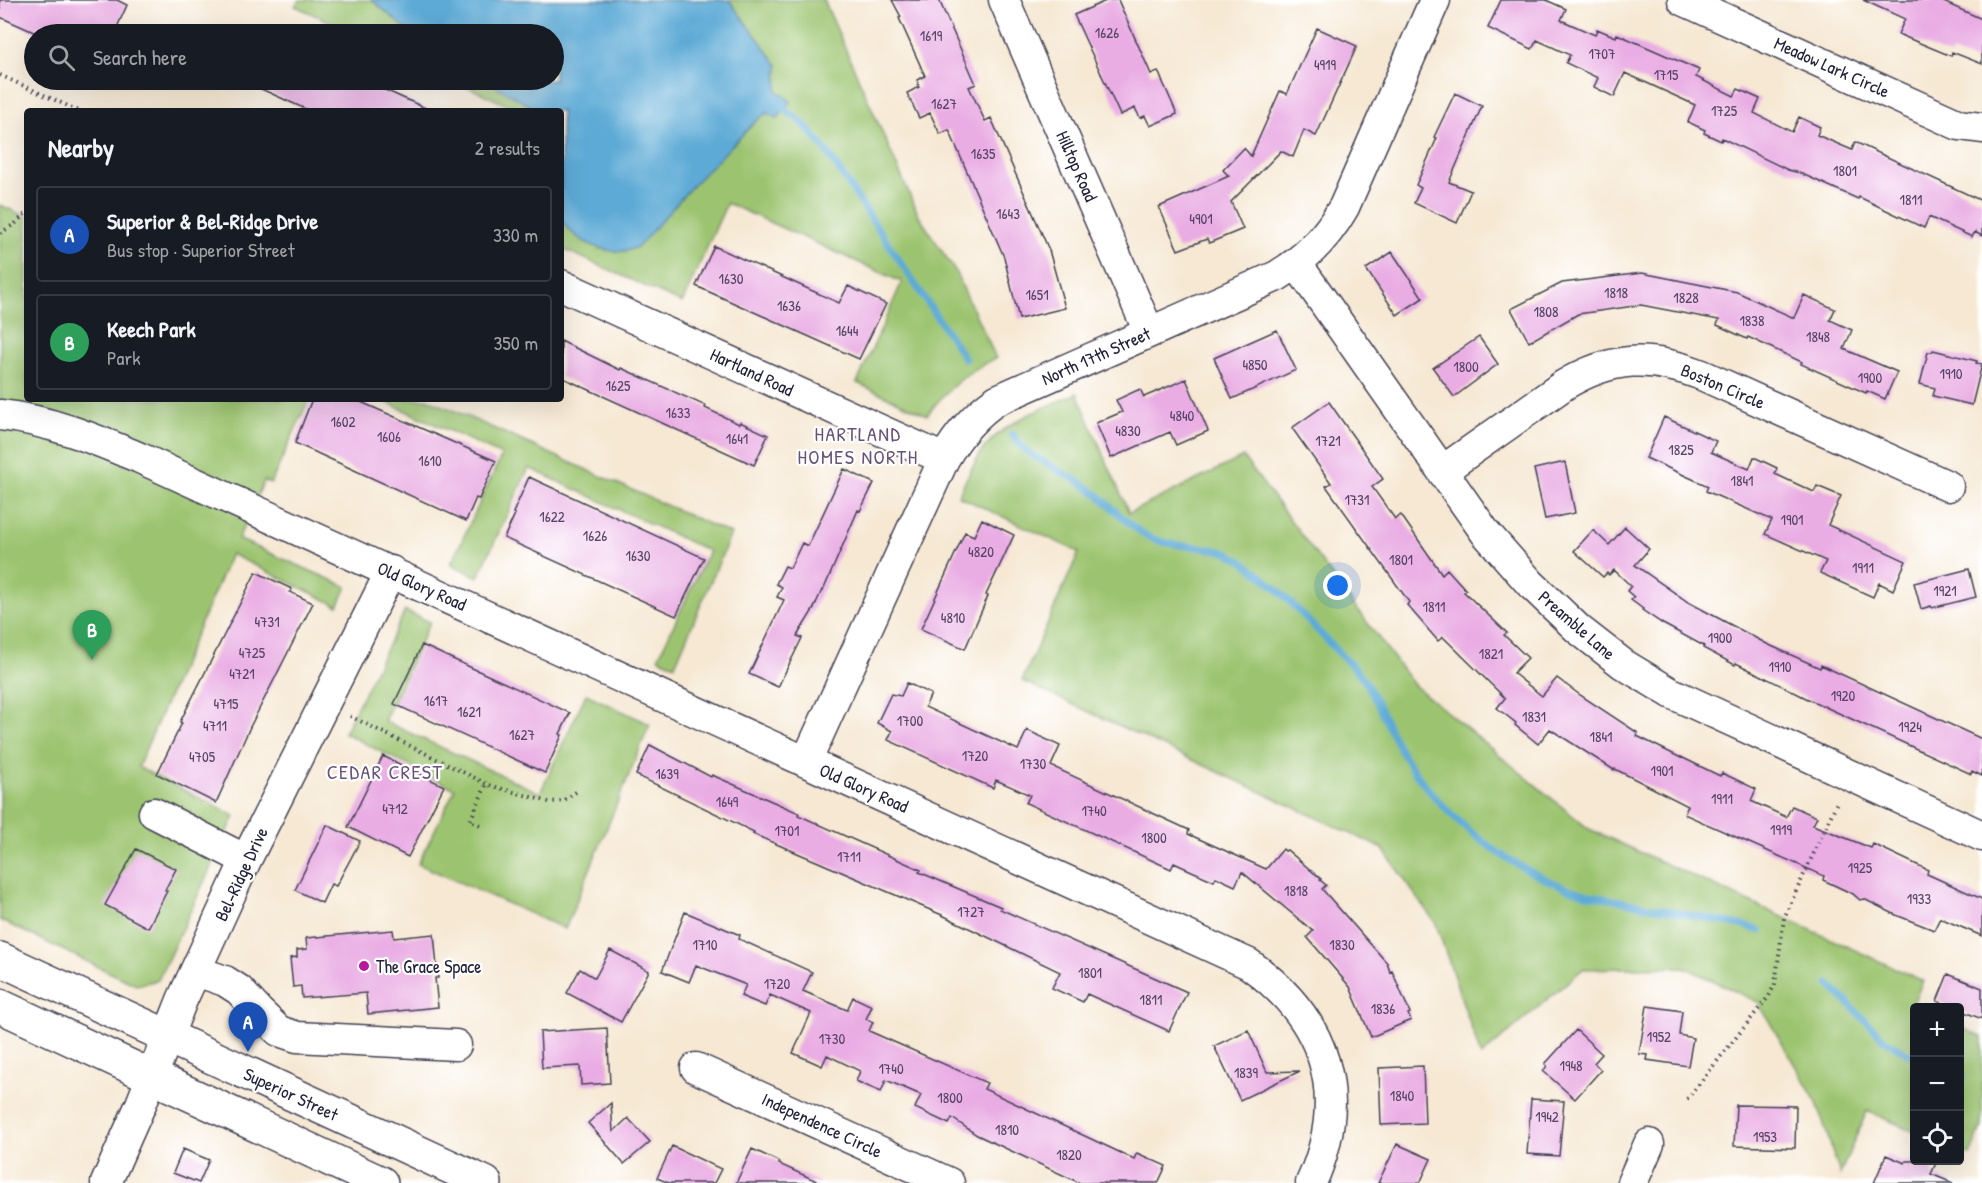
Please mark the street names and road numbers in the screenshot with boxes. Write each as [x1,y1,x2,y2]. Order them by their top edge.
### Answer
street label: Meadow Lark Circle [1770,30,1894,104]
street label: Hilltop Road [1050,127,1104,205]
street label: North 17th Street [1038,320,1155,391]
street label: Hartland Road [706,342,798,402]
street label: Boston Circle [1677,357,1769,415]
street label: Old Glory Road [374,555,470,617]
street label: Preamble Lane [1533,585,1621,665]
street label: Old Glory Road [816,757,912,819]
street label: Bel-Ridge Drive [208,823,274,925]
street label: Superior Street [240,1061,343,1127]
street label: Independence Circle [758,1086,886,1164]

